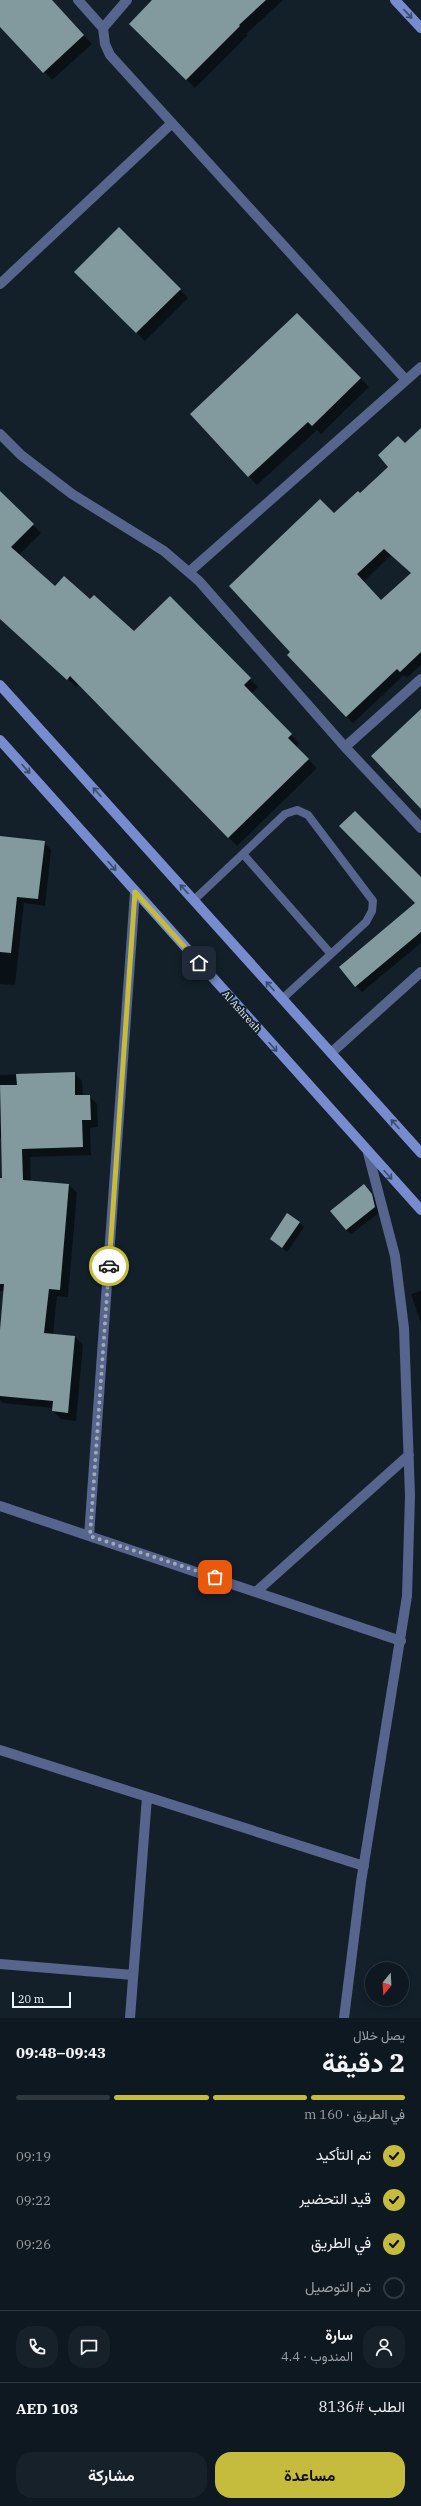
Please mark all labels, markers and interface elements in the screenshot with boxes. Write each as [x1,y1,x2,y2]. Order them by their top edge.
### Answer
one-way arrow [403,9,413,19]
one-way arrow [21,764,31,774]
one-way arrow [92,787,101,797]
one-way arrow [108,861,117,871]
one-way arrow [179,884,188,894]
pin [182,946,216,980]
icon: home [188,952,210,974]
one-way arrow [266,980,275,991]
street label: Al Ashreah [220,988,264,1035]
one-way arrow [269,1042,278,1052]
one-way arrow [390,1119,400,1129]
one-way arrow [383,1170,392,1180]
courier [89,1246,129,1286]
icon: car [98,1255,120,1277]
pin [198,1560,232,1594]
icon: bag [204,1566,226,1588]
north arrow [365,1962,409,2006]
map controls [365,1962,409,2006]
scale bar [12,1990,71,2009]
text: 20 m [18,1992,44,2006]
text: يصل خلال [353,2027,405,2044]
text: 09:43–09:48 [16,2043,106,2062]
text: 2 دقيقة [322,2045,405,2079]
text: في الطريق · 160 m [304,2106,405,2123]
text: تم التأكيد [316,2145,371,2164]
icon: check [383,2145,405,2167]
text: 09:19 [16,2148,51,2165]
text: قيد التحضير [299,2189,371,2208]
icon: check [383,2189,405,2211]
text: 09:22 [16,2192,51,2209]
text: في الطريق [311,2233,371,2252]
icon: check [383,2233,405,2255]
text: 09:26 [16,2236,51,2253]
text: تم التوصيل [305,2277,371,2296]
text: سارة [325,2325,353,2344]
button: phone [16,2326,58,2368]
button: chat [68,2326,110,2368]
button: person [363,2326,405,2368]
text: المندوب · 4.4 [281,2348,353,2365]
text: الطلب #8136 [318,2397,405,2416]
text: AED 103 [16,2399,78,2418]
button: مشاركة [16,2452,207,2498]
button: مساعدة [215,2452,405,2498]

